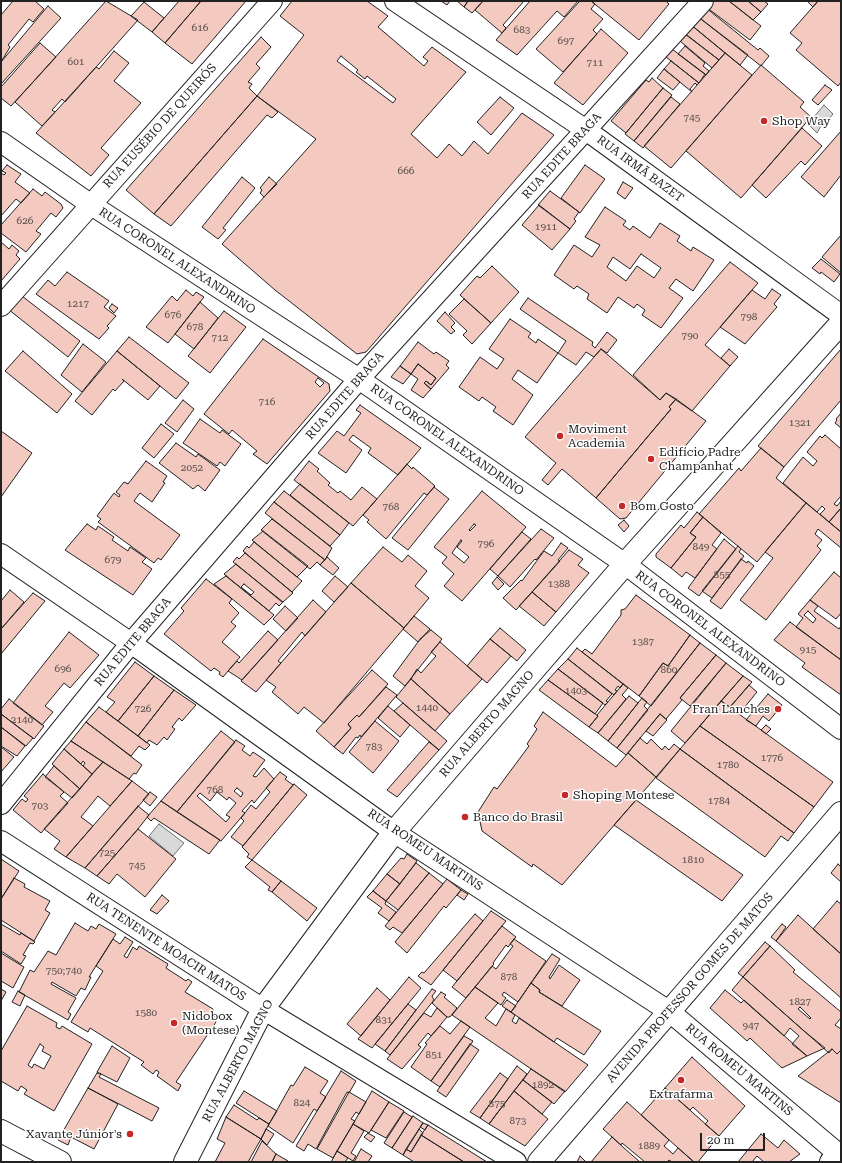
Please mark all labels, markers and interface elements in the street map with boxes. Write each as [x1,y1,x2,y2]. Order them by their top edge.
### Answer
house number: 616 [192,22,208,34]
house number: 683 [514,24,530,36]
house number: 697 [558,35,574,47]
house number: 601 [68,56,84,68]
house number: 711 [587,57,603,69]
street label: RUA EUSÉBIO DE QUEIRÓS [100,61,220,191]
street label: RUA EDITE BRAGA [519,110,605,202]
house number: 745 [684,112,700,124]
place label: Shop Way [772,114,830,128]
marker: Shop Way [759,116,769,126]
street label: RUA IRMÃ BAZET [594,133,686,205]
house number: 666 [398,165,414,177]
street label: RUA CORONEL ALEXANDRINO [96,205,258,317]
house number: 626 [17,215,33,227]
house number: 1911 [535,221,557,233]
house number: 1217 [67,298,89,310]
house number: 676 [165,309,181,321]
house number: 798 [741,311,757,323]
house number: 678 [187,321,203,333]
house number: 790 [682,330,698,342]
house number: 712 [212,332,228,344]
street label: RUA EDITE BRAGA [303,349,387,443]
street label: RUA CORONEL ALEXANDRINO [367,381,527,499]
house number: 716 [259,396,275,408]
house number: 1321 [789,417,811,429]
place label: Moviment Academia [568,422,627,450]
marker: Moviment Academia [555,431,565,441]
place label: Edifício Padre Champanhat [659,445,741,473]
marker: Edifício Padre Champanhat [646,454,656,464]
house number: 2052 [181,462,203,474]
place label: Bom Gosto [630,499,694,513]
house number: 768 [383,501,399,513]
marker: Bom Gosto [617,501,627,511]
house number: 796 [478,538,494,550]
house number: 849 [693,541,709,553]
house number: 679 [105,554,121,566]
street label: RUA CORONEL ALEXANDRINO [632,568,788,690]
house number: 855 [714,569,730,581]
house number: 1388 [548,578,570,590]
street label: RUA EDITE BRAGA [92,595,174,689]
house number: 1387 [632,636,654,648]
house number: 915 [800,644,816,656]
house number: 696 [55,663,71,675]
house number: 860 [661,664,677,676]
street label: RUA ALBERTO MAGNO [437,668,537,780]
house number: 1403 [565,685,587,697]
house number: 1440 [416,702,438,714]
place label: Fran Lanches [692,702,770,716]
house number: 726 [135,703,151,715]
marker: Fran Lanches [773,704,783,714]
house number: 2140 [11,714,33,726]
house number: 783 [366,741,382,753]
house number: 1776 [761,752,783,764]
house number: 1780 [717,759,739,771]
house number: 768 [207,784,223,796]
place label: Shoping Montese [573,788,674,802]
marker: Shoping Montese [560,790,570,800]
house number: 1784 [708,795,730,807]
house number: 703 [32,800,48,812]
street label: RUA ROMEU MARTINS [365,806,485,894]
place label: Banco do Brasil [473,810,563,824]
marker: Banco do Brasil [460,812,470,822]
house number: 725 [99,847,115,859]
house number: 1810 [682,854,704,866]
house number: 745 [129,860,145,872]
street label: RUA TENENTE MOACIR MATOS [83,890,249,1004]
street label: AVENIDA PROFESSOR GOMES DE MATOS [604,890,776,1086]
house number: 750;740 [46,965,82,977]
house number: 878 [501,971,517,983]
house number: 1827 [789,996,811,1008]
street label: RUA ALBERTO MAGNO [200,997,276,1125]
house number: 1580 [135,1007,157,1019]
place label: Nidobox (Montese) [182,1009,239,1037]
house number: 831 [376,1014,392,1026]
marker: Nidobox (Montese) [169,1018,179,1028]
house number: 947 [743,1020,759,1032]
street label: RUA ROMEU MARTINS [682,1021,796,1119]
house number: 851 [426,1049,442,1061]
marker: Extrafarma [676,1075,686,1085]
house number: 1892 [532,1079,554,1091]
place label: Extrafarma [649,1087,713,1101]
house number: 824 [294,1097,310,1109]
house number: 875 [489,1098,505,1110]
house number: 873 [510,1115,526,1127]
scale bar [702,1125,767,1151]
place label: Xavante Júnior's [26,1127,122,1141]
marker: Xavante Júnior's [125,1129,135,1139]
text: 20 m [707,1133,734,1147]
house number: 1889 [638,1140,660,1152]

